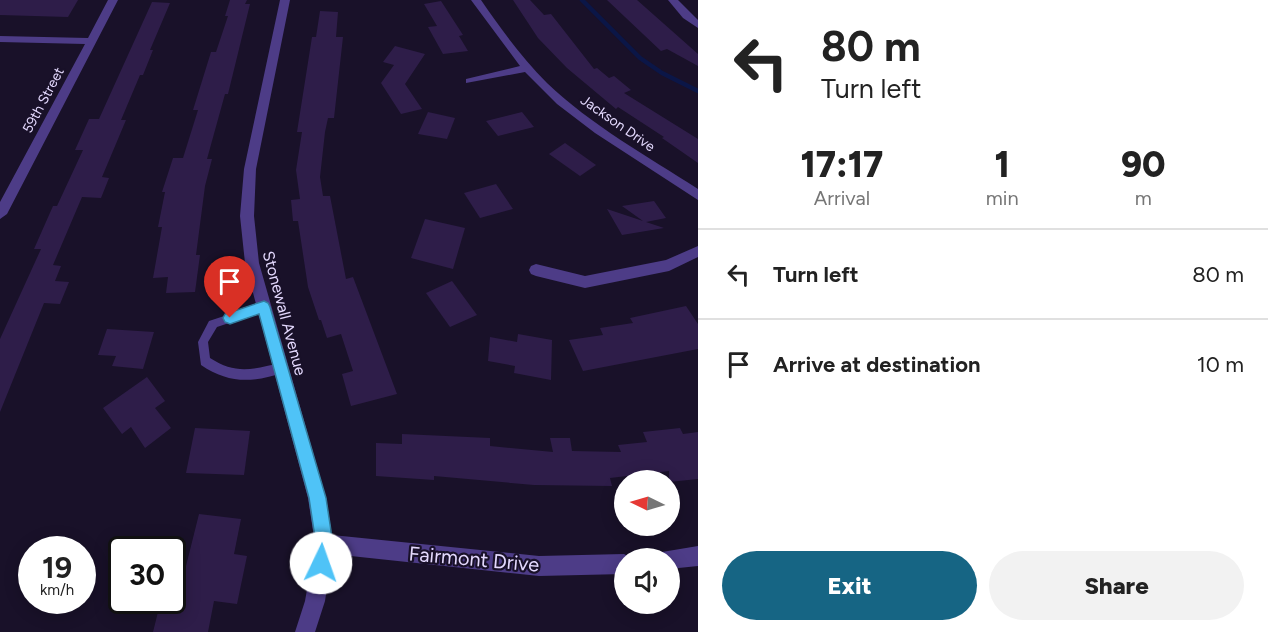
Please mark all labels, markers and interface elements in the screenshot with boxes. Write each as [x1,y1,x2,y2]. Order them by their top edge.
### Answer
text: 80 m [821,21,921,72]
icon: left [722,24,800,102]
street label: 59th Street [19,65,68,136]
text: Turn left [821,72,921,105]
street label: Jackson Drive [577,91,659,156]
text: 17:17 [800,143,883,186]
text: 1 [995,143,1010,186]
text: 90 [1121,143,1166,186]
text: Arrival [814,186,870,210]
text: min [986,186,1019,210]
text: m [1135,186,1152,210]
street label: Stonewall Avenue [259,249,310,378]
pin [204,256,255,318]
icon: left [722,258,755,291]
text: Turn left [773,261,859,288]
text: 80 m [1192,261,1244,288]
icon: arrive [213,265,246,298]
icon: arrive [722,348,755,381]
text: Arrive at destination [773,351,981,378]
text: 10 m [1197,351,1244,378]
north arrow [614,470,680,536]
map controls [614,470,680,614]
position arrow [289,531,353,595]
speed limit sign: 30 [108,536,186,614]
street label: Fairmont Drive [408,541,540,577]
button: sound [614,548,680,614]
text: 19 [42,549,72,586]
button: Exit [722,551,977,620]
button: Share [989,551,1244,620]
text: km/h [40,581,74,599]

